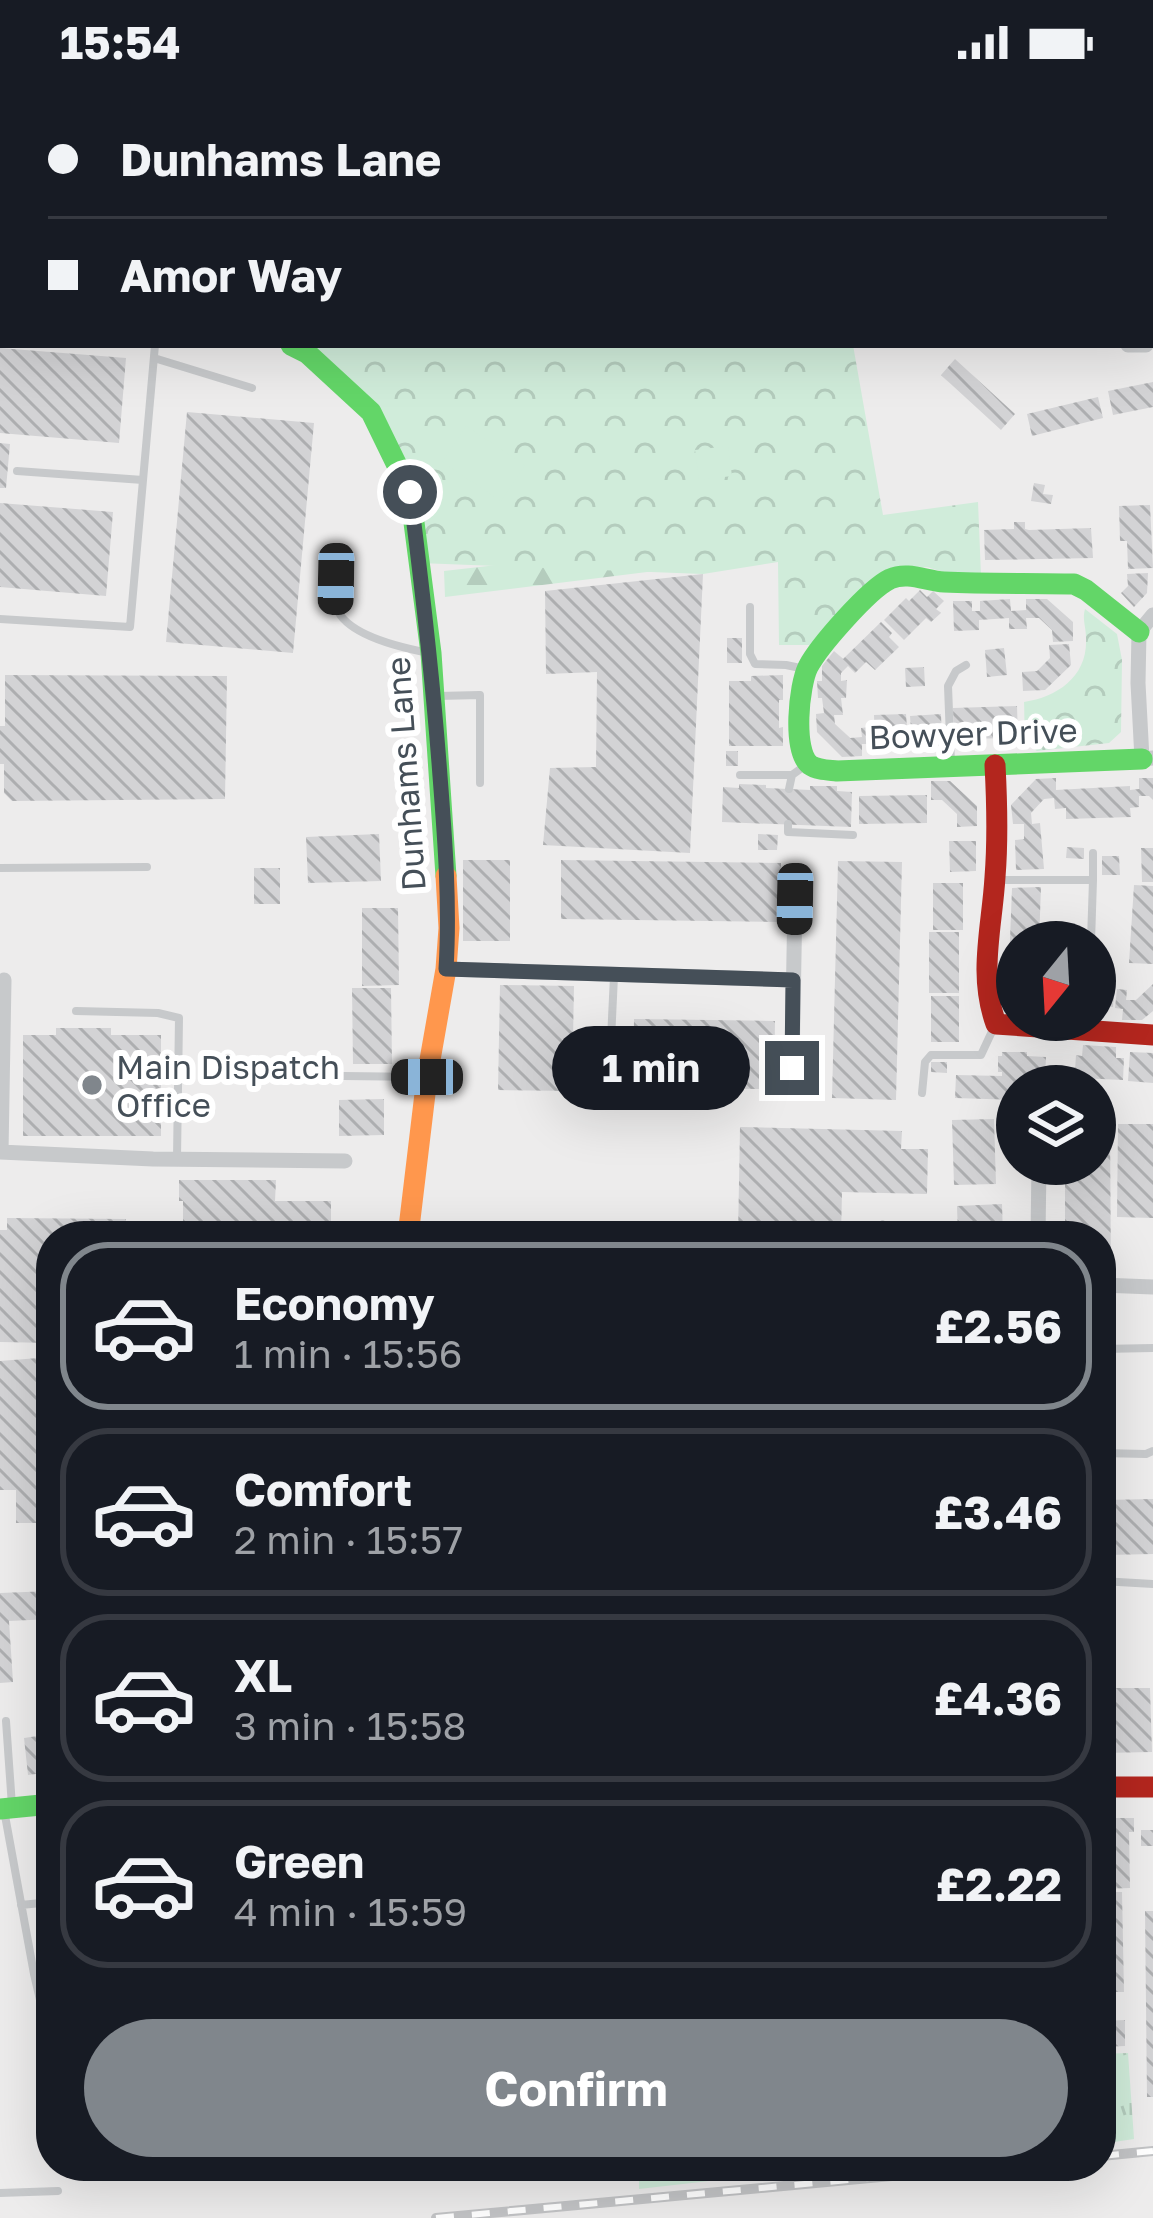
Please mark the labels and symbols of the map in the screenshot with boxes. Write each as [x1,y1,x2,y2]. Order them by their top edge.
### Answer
route start [383,465,437,519]
car [317,543,355,615]
street label: Dunhams Lane [377,656,433,892]
street label: Bowyer Drive [868,710,1078,756]
car [776,863,814,935]
north arrow [996,921,1116,1041]
callout: 1 min [552,1026,750,1110]
route end [765,1041,819,1095]
place label: Main Dispatch Office [116,1047,340,1124]
car [391,1059,463,1095]
marker: Main Dispatch Office [79,1072,105,1098]

